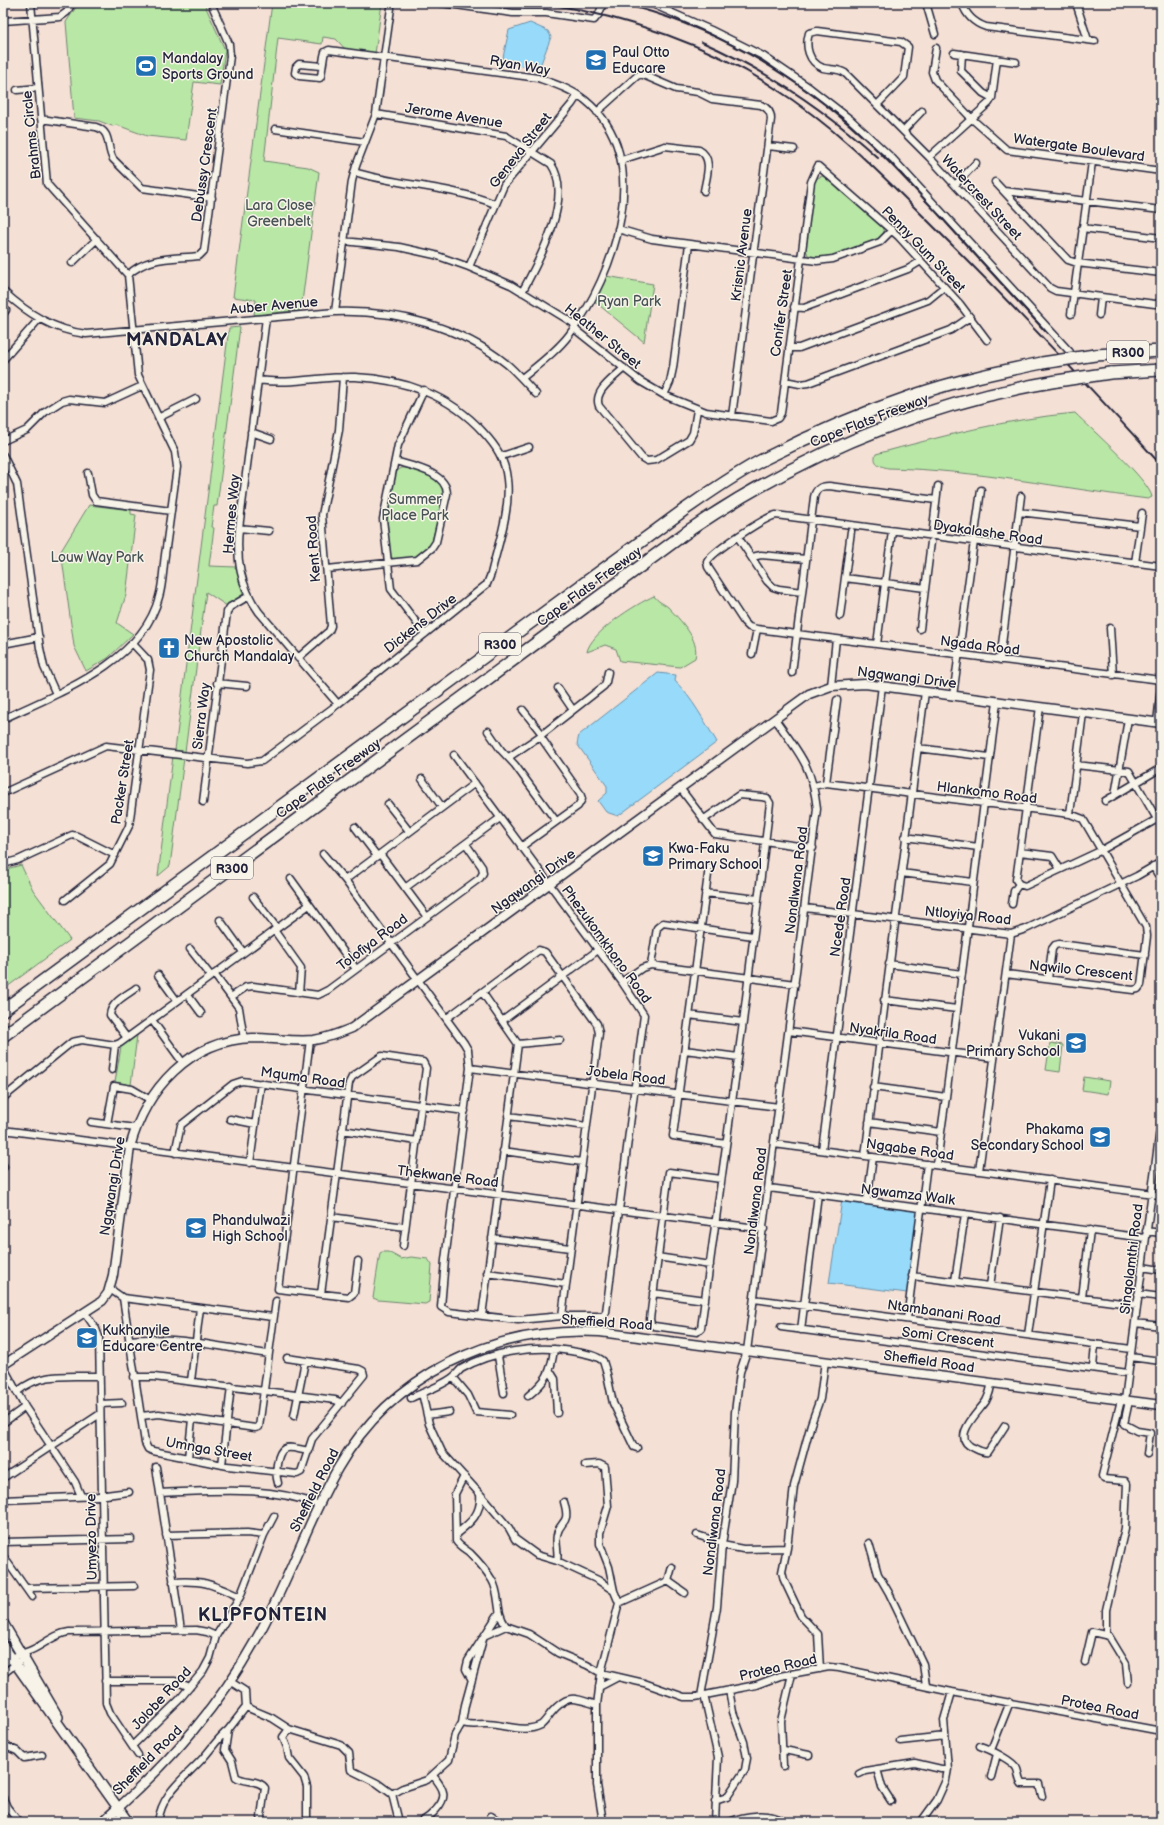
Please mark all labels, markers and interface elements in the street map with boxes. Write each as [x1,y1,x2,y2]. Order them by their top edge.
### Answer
place label: Paul Otto Educare [612,44,670,77]
school or university icon: Paul Otto Educare [583,47,609,73]
place label: Mandalay Sports Ground [162,50,253,83]
street label: Ryan Way [488,52,552,79]
sports icon: Mandalay Sports Ground [133,53,159,79]
street label: Brahms Circle [18,90,45,180]
street label: Jerome Avenue [404,99,504,132]
street label: Debussy Crescent [188,106,221,223]
street label: Geneva Street [486,109,556,192]
street label: Watergate Boulevard [1012,130,1146,165]
street label: Watercrest Street [938,151,1026,244]
park label: Lara Close Greenbelt [245,197,313,230]
street label: Penny Gum Street [878,203,970,297]
street label: Krisnic Avenue [727,208,756,303]
street label: Conifer Street [767,268,796,358]
street label: Auber Avenue [229,293,319,318]
park label: Ryan Park [597,293,661,310]
street label: Heather Street [561,300,645,373]
district label: MANDALAY [126,330,228,351]
road number: R300 [1107,341,1149,363]
street label: Cape Flats Freeway [808,390,931,451]
street label: Hermes Way [220,473,244,555]
park label: Summer Place Park [381,491,449,524]
street label: Kent Road [303,515,324,583]
street label: Dyakalashe Road [932,516,1044,549]
street label: Cape Flats Freeway [534,542,646,630]
park label: Louw Way Park [50,549,144,566]
street label: Dickens Drive [381,590,460,657]
place label: New Apostolic Church Mandalay [184,632,295,665]
street label: Ngada Road [939,632,1021,659]
road number: R300 [479,633,521,655]
church icon: New Apostolic Church Mandalay [156,635,182,661]
street label: Ngqwangi Drive [856,663,958,692]
street label: Sierra Way [189,681,214,750]
street label: Cape Flats Freeway [273,734,385,822]
street label: Packer Street [107,738,138,826]
street label: Hlankomo Road [936,778,1038,807]
street label: Nondlwana Road [781,825,812,935]
place label: Kwa-Faku Primary School [668,840,762,873]
school or university icon: Kwa-Faku Primary School [640,843,666,869]
street label: Ngqwangi Drive [488,845,579,918]
road number: R300 [211,857,253,879]
street label: Ncede Road [826,876,854,958]
street label: Phezukomkhono Road [558,882,655,1007]
street label: Ntloyiya Road [924,903,1012,928]
street label: Tolofiya Road [334,910,411,975]
street label: Nqwilo Crescent [1028,957,1134,984]
street label: Nyakrila Road [848,1019,938,1048]
place label: Vukani Primary School [966,1027,1060,1060]
school or university icon: Vukani Primary School [1063,1030,1089,1056]
street label: Jobela Road [585,1062,667,1089]
street label: Mquma Road [260,1063,346,1092]
place label: Phakama Secondary School [971,1121,1084,1154]
school or university icon: Phakama Secondary School [1087,1124,1113,1150]
street label: Ngqwangi Drive [96,1135,129,1237]
street label: Ngqabe Road [865,1135,955,1164]
street label: Nondlwana Road [740,1146,771,1256]
street label: Thekwane Road [396,1162,500,1191]
street label: Ngwamza Walk [860,1180,956,1209]
street label: Sinqolamthi Road [1116,1203,1147,1315]
place label: Phandulwazi High School [212,1212,291,1245]
school or university icon: Phandulwazi High School [183,1215,209,1241]
street label: Ntambanani Road [886,1296,1002,1329]
street label: Sheffield Road [561,1311,653,1334]
place label: Kukhanyile Educare Centre [102,1322,203,1355]
street label: Somi Crescent [901,1323,996,1352]
school or university icon: Kukhanyile Educare Centre [74,1325,100,1351]
street label: Sheffield Road [882,1347,975,1376]
street label: Umnga Street [164,1434,254,1466]
street label: Sheffield Road [286,1446,343,1535]
street label: Nondlwana Road [699,1467,730,1577]
street label: Umyezo Drive [82,1493,101,1581]
district label: KLIPFONTEIN [198,1605,328,1626]
street label: Protea Road [738,1650,819,1685]
street label: Jolobe Road [128,1663,195,1733]
street label: Protea Road [1059,1692,1140,1723]
street label: Sheffield Road [109,1722,186,1799]

